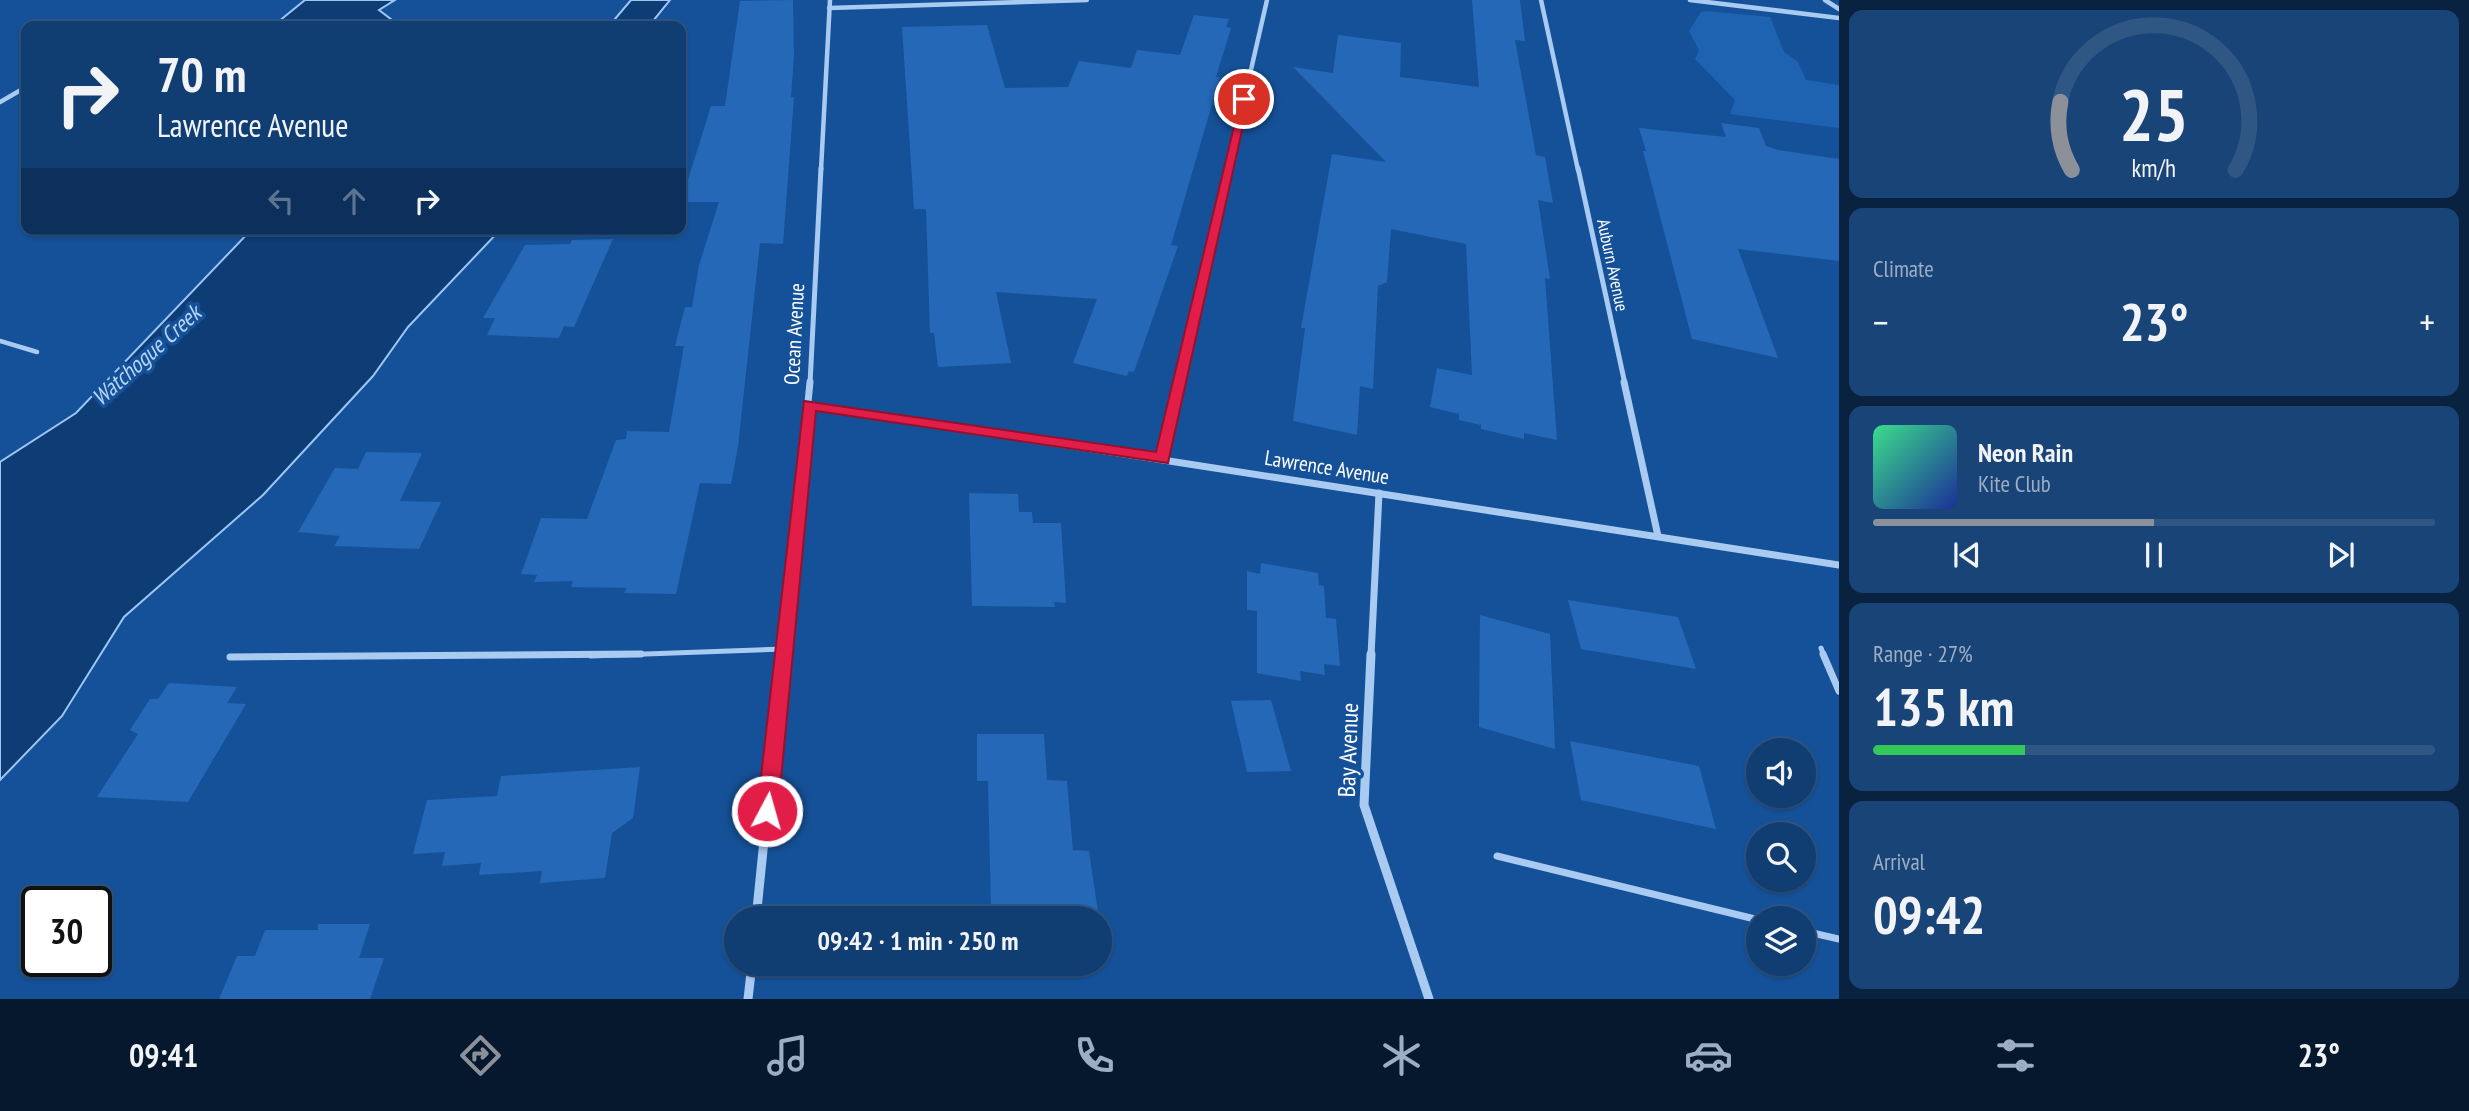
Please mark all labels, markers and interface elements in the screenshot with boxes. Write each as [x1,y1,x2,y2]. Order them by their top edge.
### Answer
text: 70 m [157,42,246,106]
icon: right [42,49,133,140]
text: 25 [2119,66,2189,160]
pin [1214,69,1274,129]
icon: arrive [1225,80,1263,118]
text: Lawrence Avenue [157,104,348,146]
text: km/h [2132,152,2176,184]
icon: left [262,182,300,220]
icon: ahead [335,182,373,220]
icon: right [408,182,446,220]
street label: Auburn Avenue [1592,217,1634,313]
text: Climate [1873,254,1934,283]
street label: Ocean Avenue [778,282,810,386]
text: 23° [2120,288,2188,355]
water label: Watchogue Creek [85,296,209,412]
text: − [1873,297,1889,346]
text: + [2419,297,2435,346]
text: Neon Rain [1978,436,2073,469]
street label: Lawrence Avenue [1263,444,1391,490]
text: Kite Club [1978,469,2051,498]
icon: previous [1948,536,1986,574]
icon: pause [2135,536,2173,574]
icon: next [2322,536,2360,574]
text: Range · 27% [1873,639,1973,668]
text: 135 km [1873,673,2014,740]
street label: Bay Avenue [1331,702,1365,798]
map controls [1746,738,1816,976]
button: sound [1746,738,1816,808]
position arrow [730,774,804,848]
button: search [1746,822,1816,892]
text: Arrival [1873,847,1925,876]
text: 09:42 [1873,881,1985,948]
speed limit sign: 30 [21,886,112,977]
button: layers [1746,906,1816,976]
text: 09:42 · 1 min · 250 m [818,924,1018,957]
icon: directions [456,1031,505,1080]
icon: music [763,1031,812,1080]
icon: phone [1070,1031,1119,1080]
icon: climate [1377,1031,1426,1080]
icon: car [1684,1031,1733,1080]
icon: filters [1991,1031,2040,1080]
text: 09:41 [129,1034,198,1076]
text: 23° [2298,1034,2340,1076]

